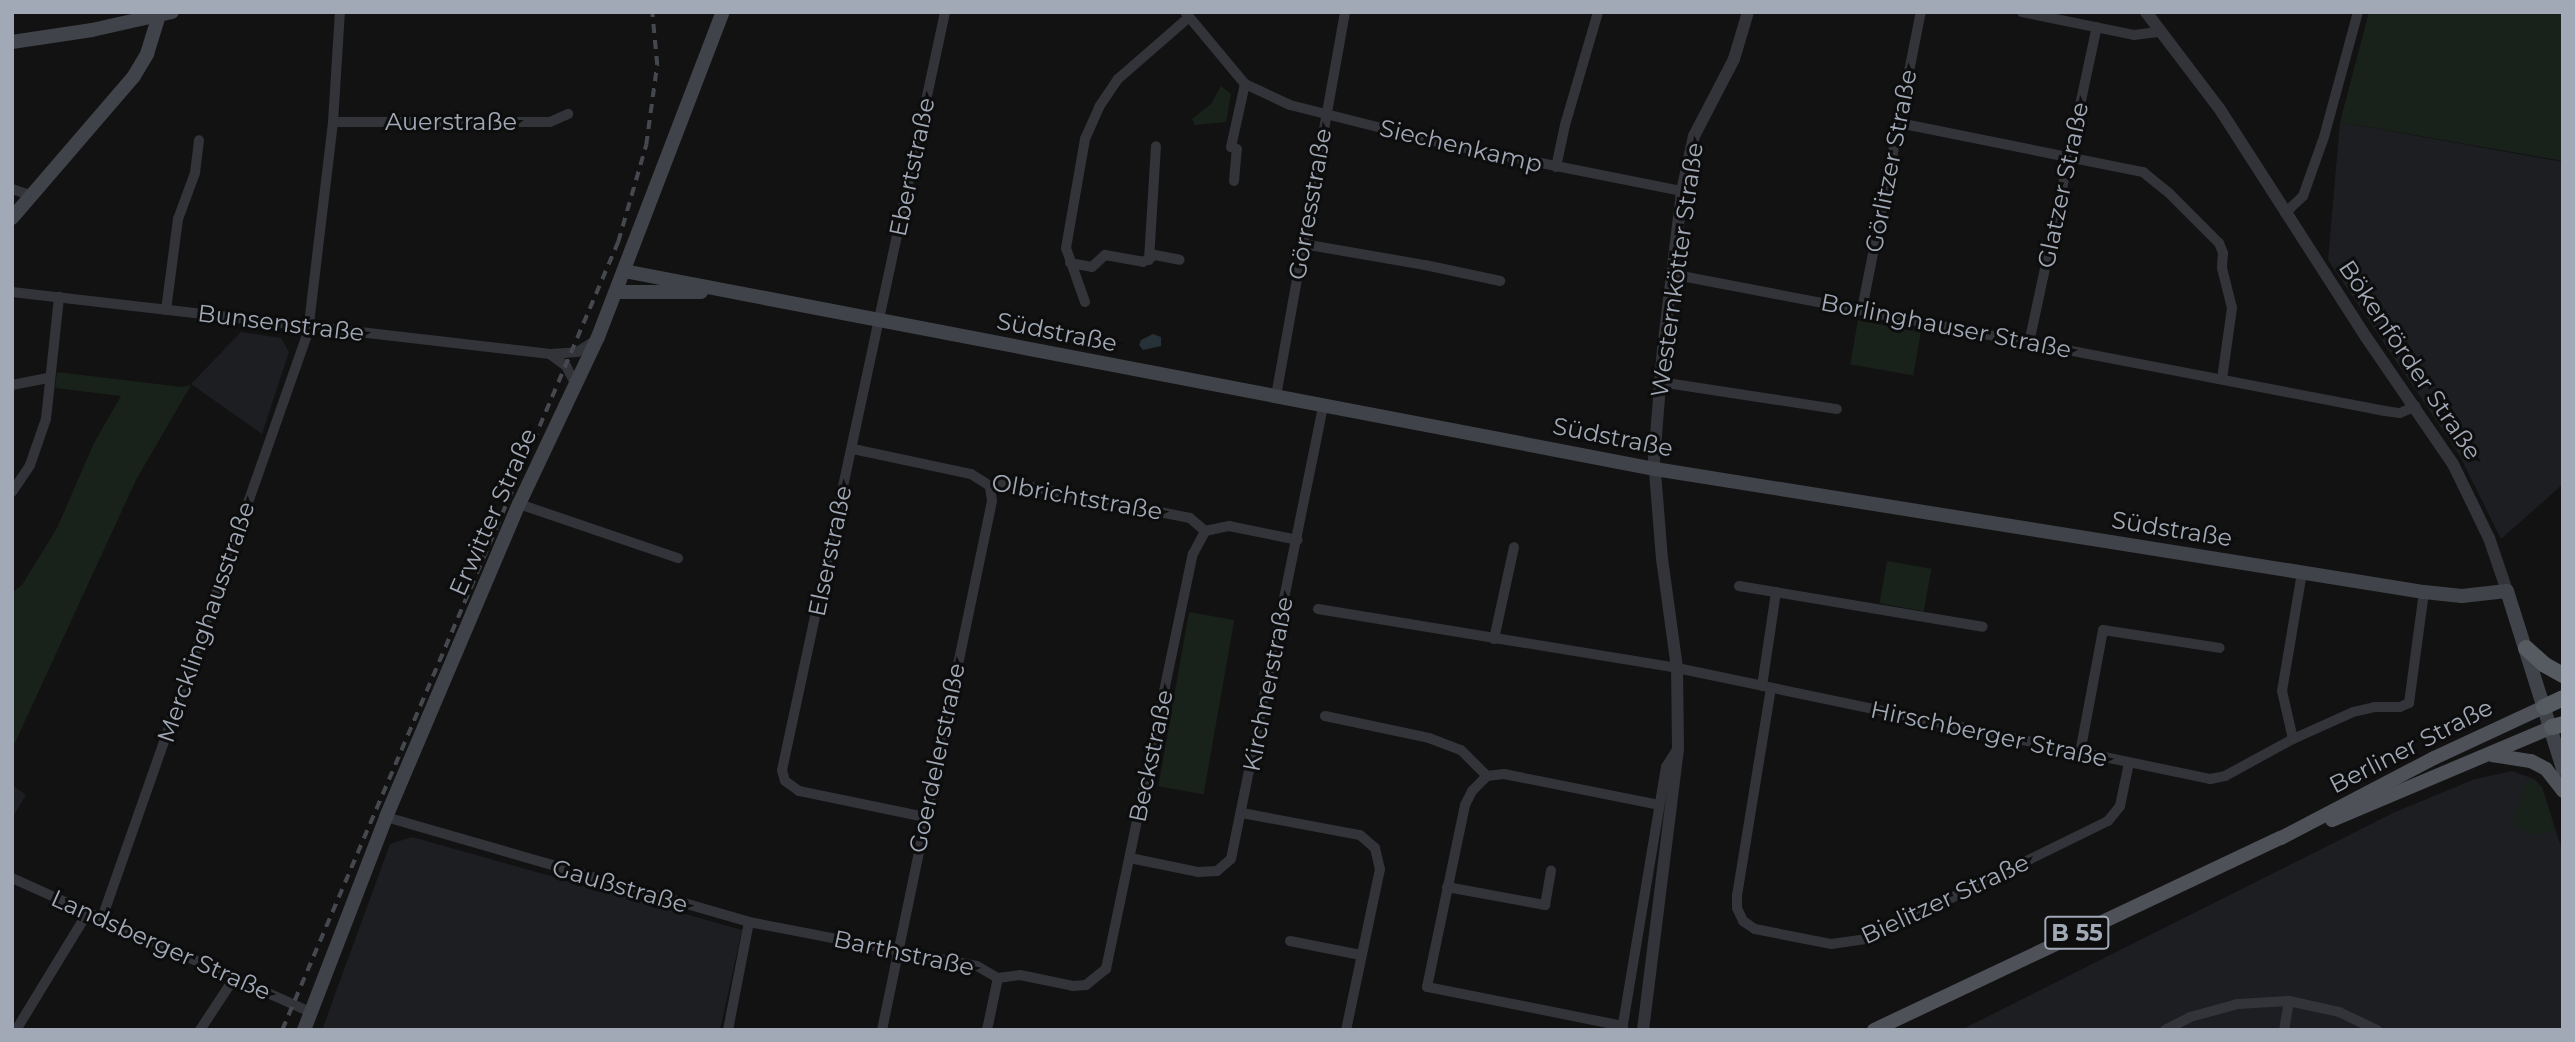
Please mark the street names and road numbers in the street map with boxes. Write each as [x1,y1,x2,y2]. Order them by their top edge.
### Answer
street label: Görlitzer Straße [1859,67,1923,255]
street label: Ebertstraße [883,95,941,239]
street label: Glatzer Straße [2031,99,2095,271]
street label: Auerstraße [385,108,517,136]
street label: Siechenkamp [1377,113,1545,179]
street label: Görresstraße [1283,126,1337,282]
street label: Westernkötter Straße [1645,141,1709,399]
street label: Bökenförder Straße [2332,255,2488,465]
street label: Borlinghauser Straße [1818,288,2074,364]
street label: Bunsenstraße [196,298,366,348]
street label: Südstraße [994,306,1120,358]
street label: Südstraße [1550,411,1676,463]
street label: Erwitter Straße [443,424,543,600]
street label: Olbrichtstraße [989,468,1165,526]
street label: Elserstraße [802,483,858,619]
street label: Mercklinghausstraße [151,498,261,746]
street label: Südstraße [2110,505,2234,553]
street label: Kirchnerstraße [1237,594,1299,774]
street label: Goerdelerstraße [903,660,971,856]
street label: Beckstraße [1123,687,1179,825]
street label: Berliner Straße [2325,692,2497,800]
street label: Hirschberger Straße [1868,695,2110,773]
street label: Bielitzer Straße [1857,848,2033,950]
street label: Gaußstraße [549,853,691,919]
street label: Landsberger Straße [47,884,275,1006]
road number: B 55 [2044,914,2110,952]
street label: Barthstraße [831,924,977,982]

